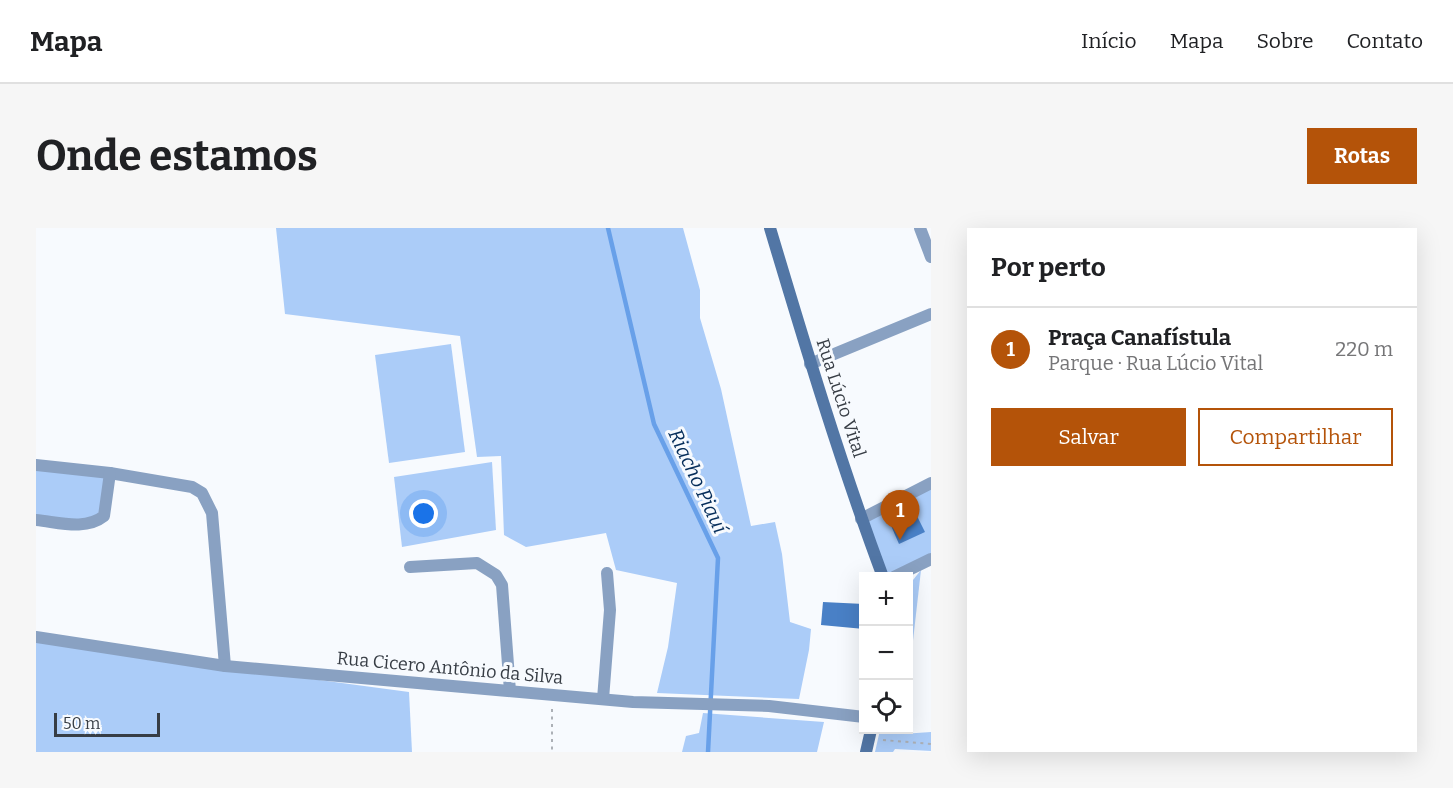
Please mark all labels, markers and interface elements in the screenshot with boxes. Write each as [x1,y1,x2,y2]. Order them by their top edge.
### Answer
text: Mapa [30,25,103,58]
text: Início [1081,28,1137,54]
text: Mapa [1170,28,1224,54]
text: Sobre [1257,28,1313,54]
text: Contato [1346,28,1423,54]
button: Rotas [1307,128,1417,184]
text: Onde estamos [36,131,318,181]
text: Por perto [991,252,1106,283]
text: Praça Canafístula [1048,324,1231,351]
street label: Rua Lúcio Vital [811,336,871,460]
text: 1 [1006,337,1015,361]
text: 220 m [1335,337,1393,361]
text: Parque · Rua Lúcio Vital [1048,351,1263,375]
button: Salvar [991,408,1186,466]
button: Compartilhar [1198,408,1393,466]
water label: Riacho Piauí [663,425,733,538]
pin: 1 [880,490,920,540]
your location [409,499,438,528]
map controls [859,572,913,734]
button: + [859,572,913,626]
button: − [859,626,913,680]
street label: Rua Cicero Antônio da Silva [336,647,564,689]
button: locate [859,680,913,734]
scale bar [54,710,160,738]
text: 50 m [63,714,100,733]

